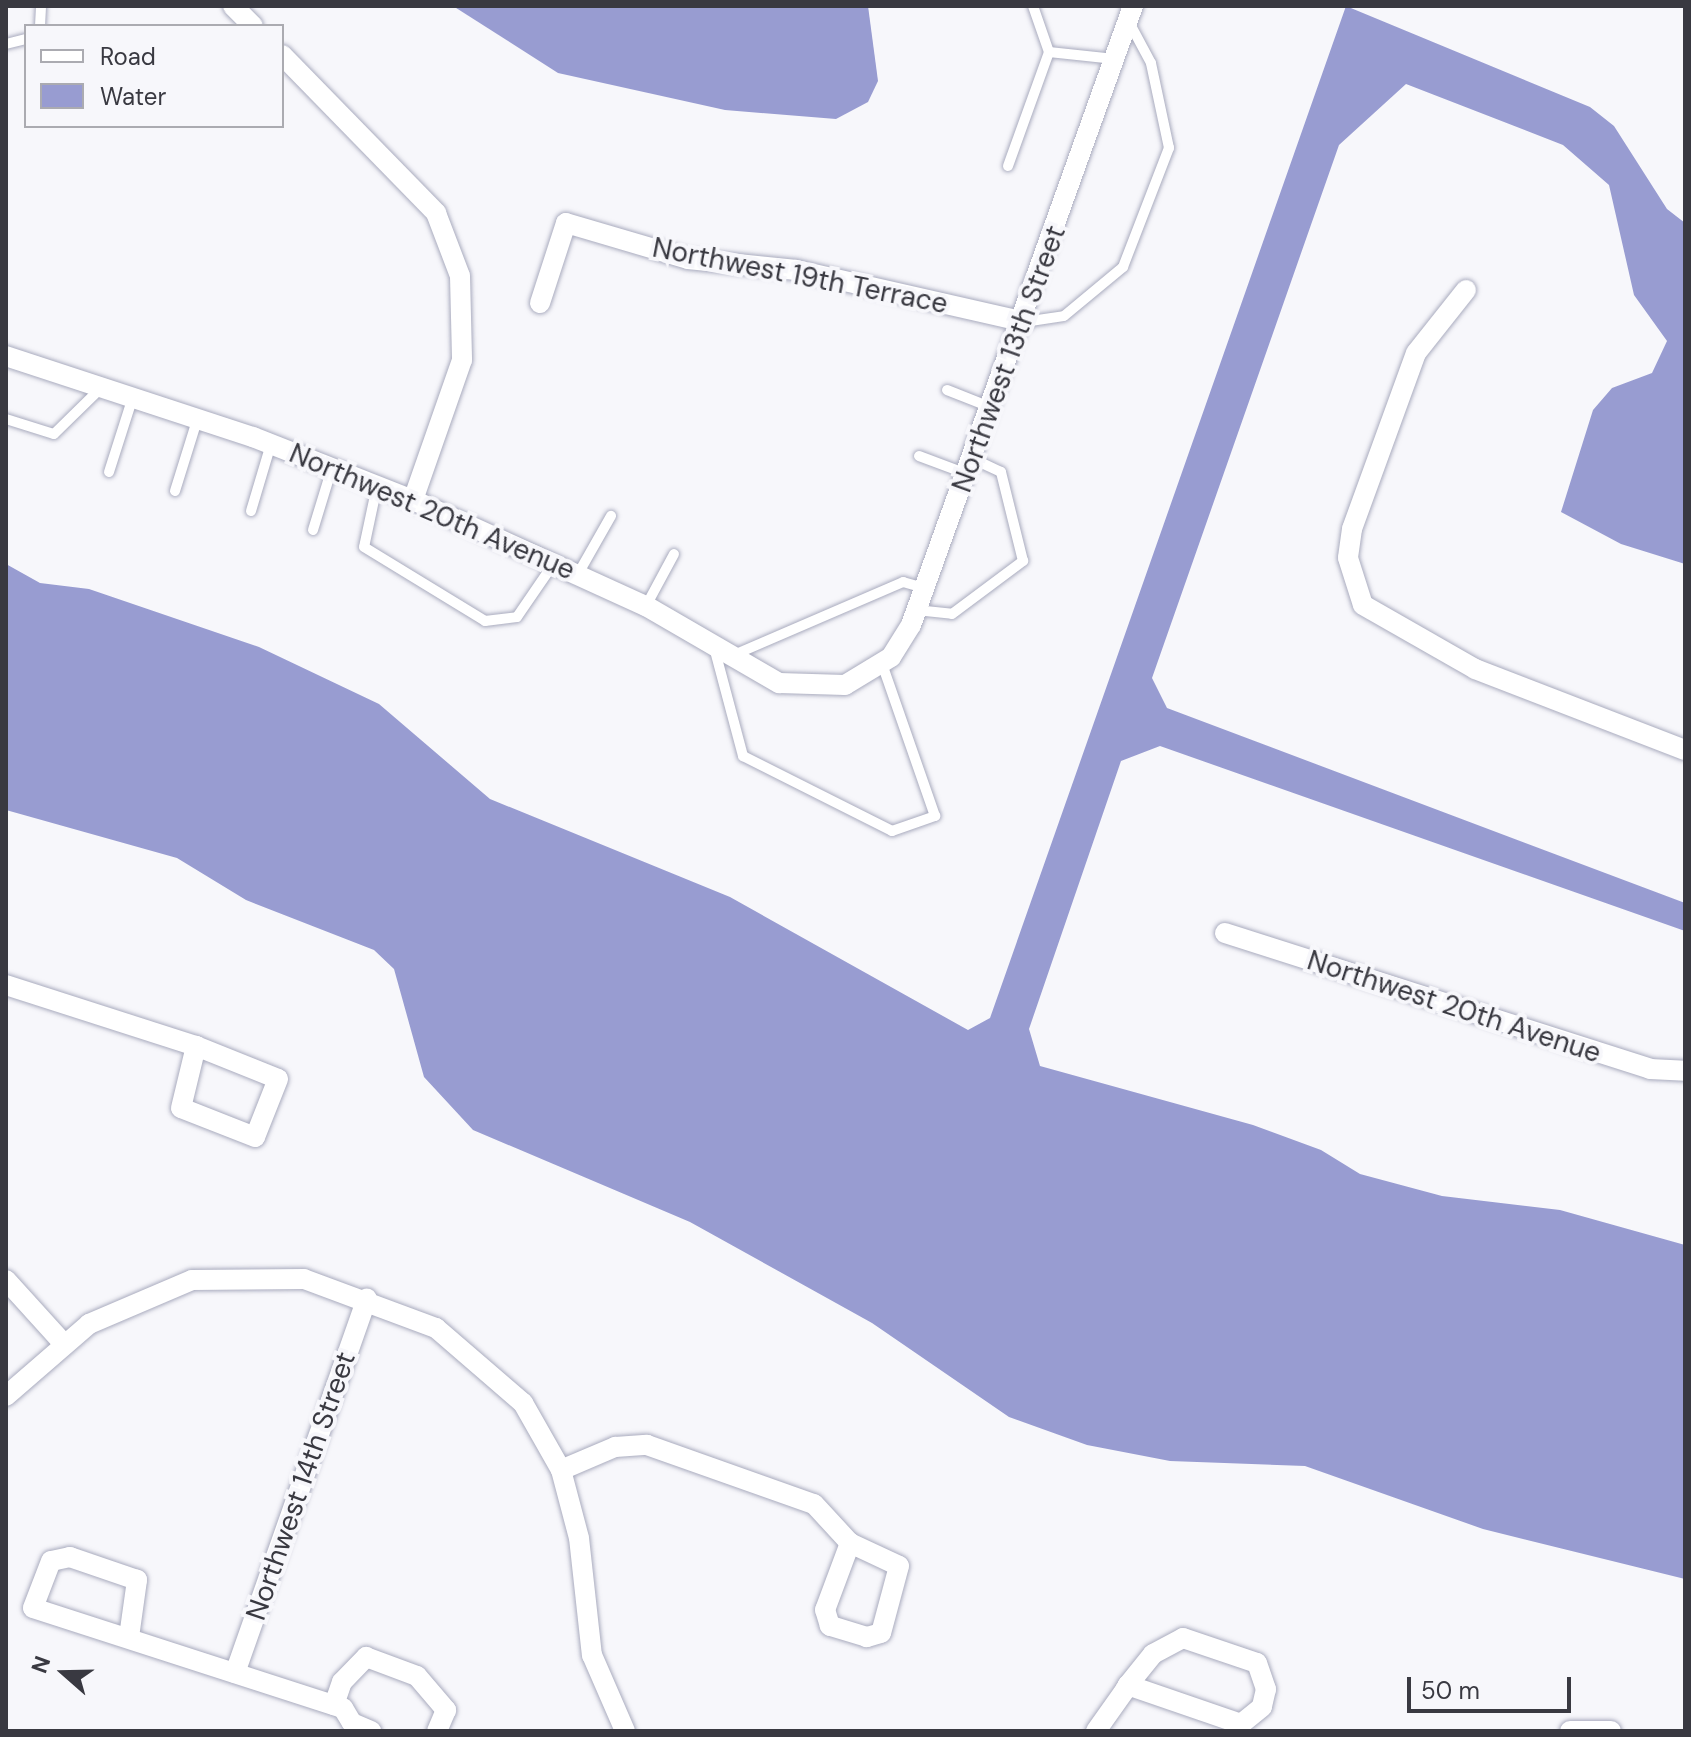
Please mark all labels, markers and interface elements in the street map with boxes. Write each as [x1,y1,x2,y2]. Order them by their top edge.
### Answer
legend [24,24,284,128]
text: Road [100,41,156,72]
text: Water [100,81,166,112]
street label: Northwest 13th Street [945,221,1073,497]
street label: Northwest 19th Terrace [650,231,950,321]
street label: Northwest 20th Avenue [284,437,580,587]
street label: Northwest 20th Avenue [1303,944,1605,1070]
street label: Northwest 14th Street [239,1347,363,1625]
north arrow [24,1633,104,1713]
text: N [25,1652,57,1677]
scale bar [1411,1661,1575,1711]
text: 50 m [1421,1675,1480,1706]

